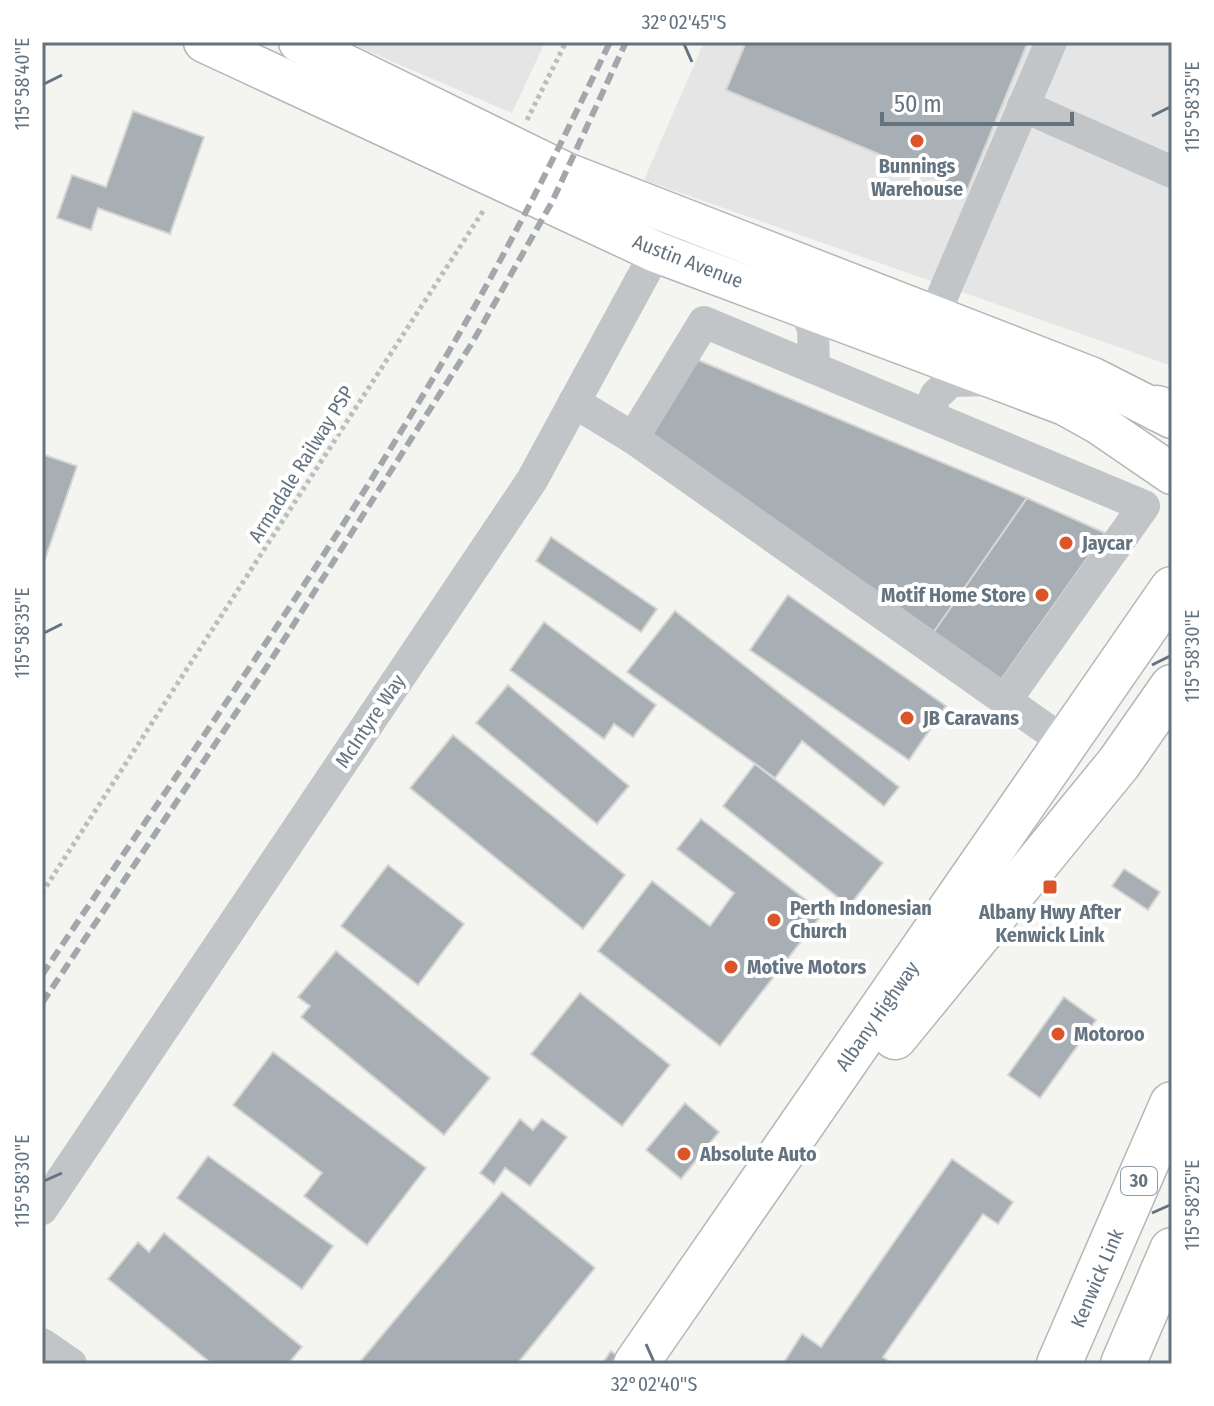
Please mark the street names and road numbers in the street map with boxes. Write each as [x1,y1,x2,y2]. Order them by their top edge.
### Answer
street label: Austin Avenue [629,229,747,293]
street label: Armadale Railway PSP [243,381,359,547]
street label: McIntyre Way [330,670,410,772]
street label: Albany Highway [830,956,924,1075]
road number: 30 [1121,1167,1157,1195]
street label: Kenwick Link [1065,1224,1129,1331]

